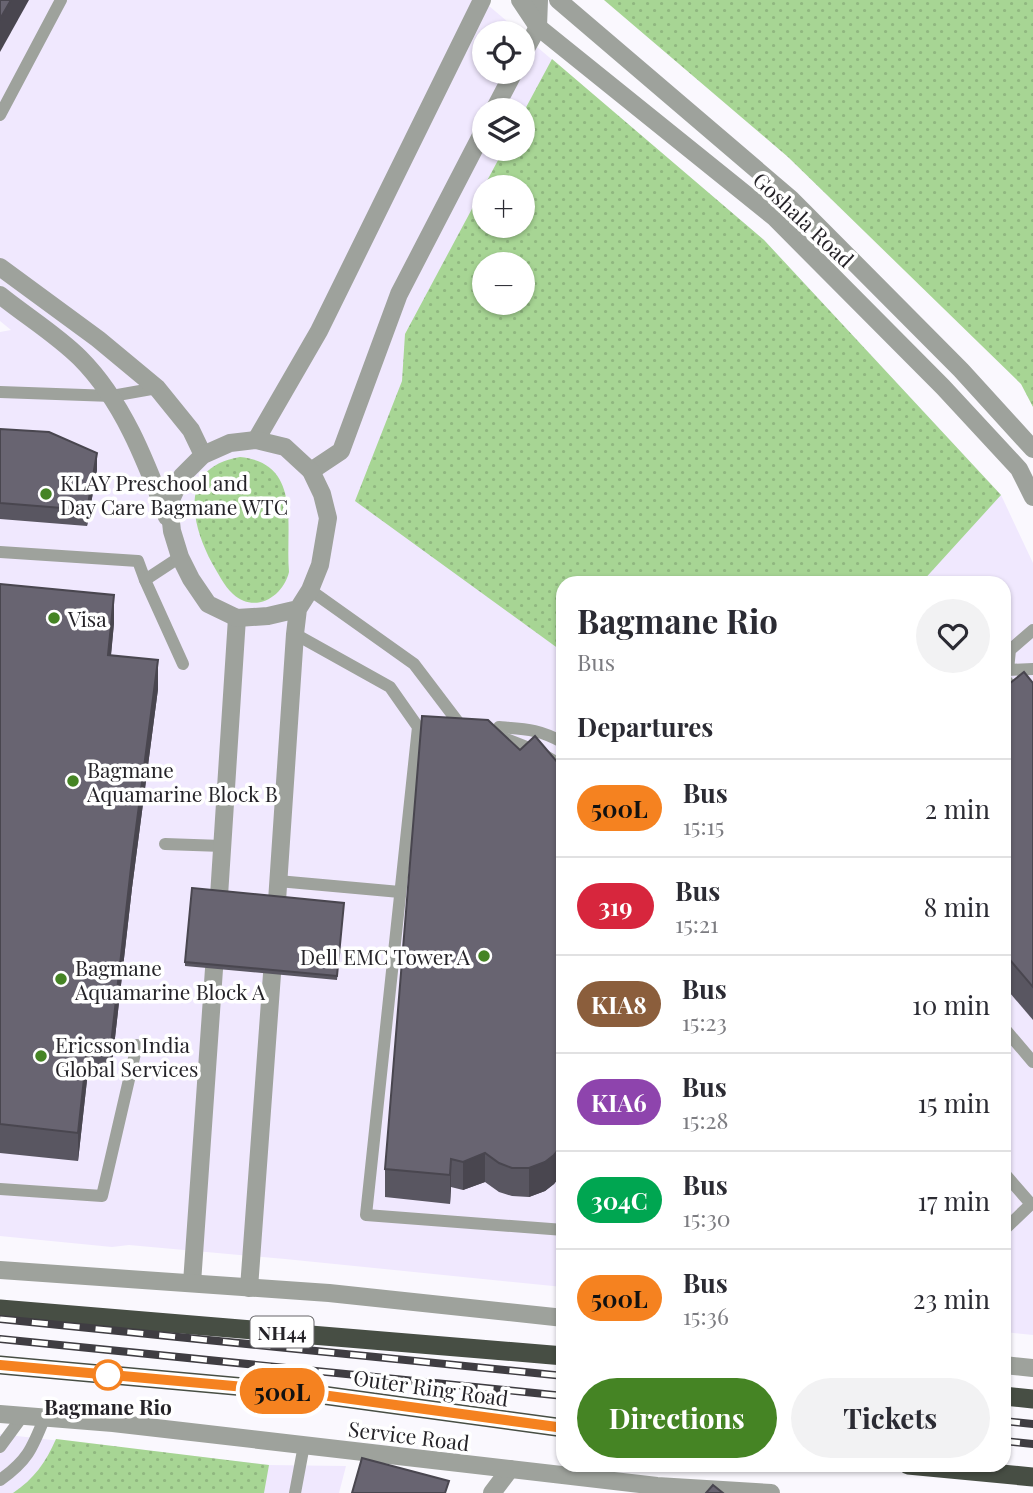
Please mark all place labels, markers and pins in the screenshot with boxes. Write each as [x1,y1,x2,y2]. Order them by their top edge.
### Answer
place label: KLAY Preschool and Day Care Bagmane WTC [60,468,288,520]
marker: KLAY Preschool and Day Care Bagmane WTC [38,486,54,502]
place label: Visa [67,604,107,632]
marker: Visa [46,610,62,626]
place label: Bagmane Aquamarine Block B [86,755,278,807]
marker: Bagmane Aquamarine Block B [65,773,81,789]
place label: Dell EMC Tower A [300,942,471,970]
marker: Dell EMC Tower A [476,948,492,964]
place label: Bagmane Aquamarine Block A [74,953,266,1005]
marker: Bagmane Aquamarine Block A [53,971,69,987]
place label: Ericsson India Global Services [55,1030,198,1082]
marker: Ericsson India Global Services [33,1048,49,1064]
marker: Bagmane Rio [93,1360,123,1390]
place label: Bagmane Rio [44,1392,172,1420]

